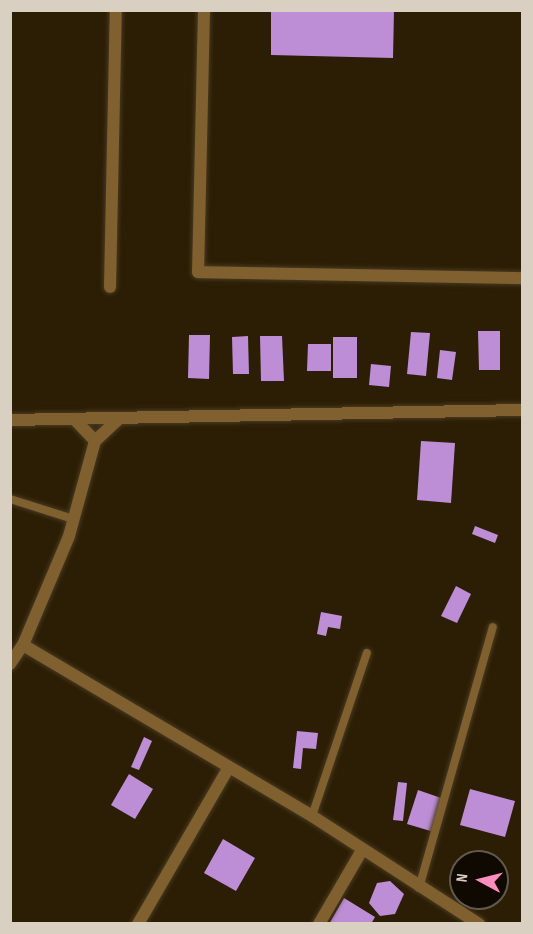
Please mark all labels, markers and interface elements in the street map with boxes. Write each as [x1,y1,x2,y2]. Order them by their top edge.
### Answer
north arrow [449,850,509,910]
text: N [453,873,473,883]

